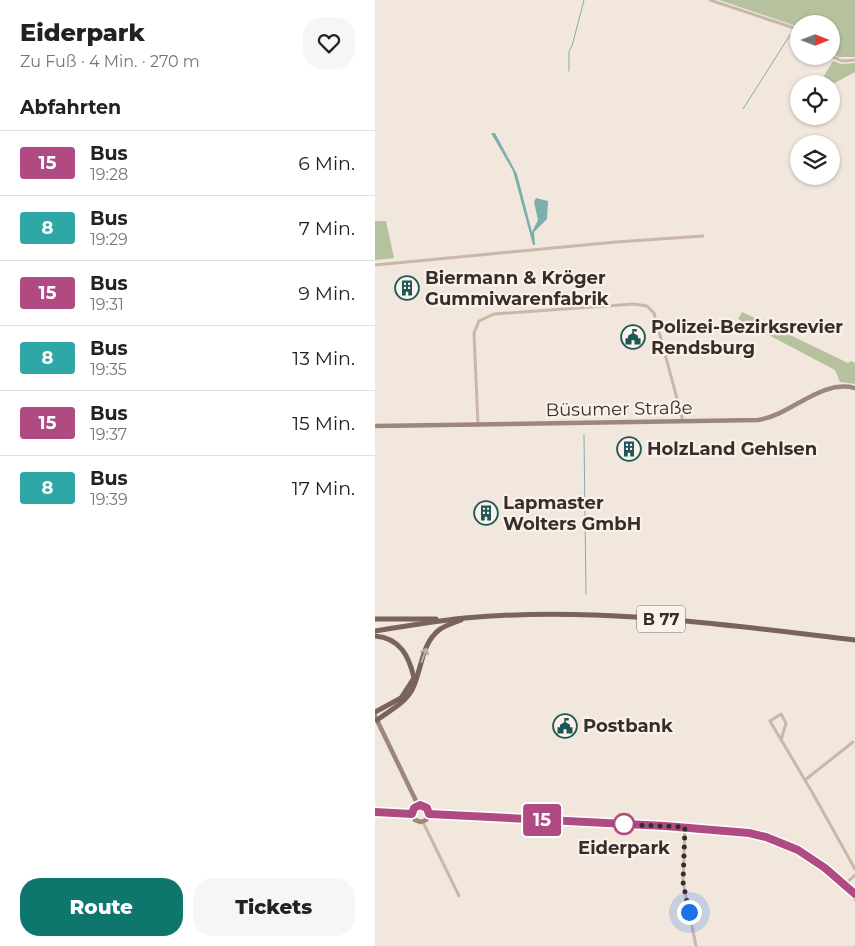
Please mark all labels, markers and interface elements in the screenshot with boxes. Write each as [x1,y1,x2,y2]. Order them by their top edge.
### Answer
north arrow [790,15,840,65]
map controls [790,15,840,185]
button: heart [303,17,355,69]
text: Eiderpark [20,18,145,47]
text: Zu Fuß · 4 Min. · 270 m [20,52,200,71]
button: locate [790,75,840,125]
text: Abfahrten [20,96,121,119]
button: layers [790,135,840,185]
text: Bus [90,142,128,165]
text: 15 [39,152,56,174]
text: 6 Min. [298,152,355,175]
text: 19:28 [90,165,128,184]
text: Bus [90,207,128,230]
text: 8 [42,217,53,239]
text: 7 Min. [299,217,355,240]
text: 19:29 [90,230,128,249]
place label: Biermann & Kröger Gummiwarenfabrik [425,267,609,310]
text: Bus [90,272,128,295]
building icon: Biermann & Kröger Gummiwarenfabrik [394,275,420,301]
text: 15 [39,282,56,304]
text: 9 Min. [298,282,355,305]
text: 19:31 [90,295,124,314]
place label: Polizei-Bezirksrevier Rendsburg [651,316,843,359]
public building icon: Polizei-Bezirksrevier Rendsburg [620,324,646,350]
text: Bus [90,337,128,360]
text: 8 [42,347,53,369]
text: 13 Min. [292,347,355,370]
text: 19:35 [90,360,127,379]
street label: Büsumer Straße [545,397,693,421]
text: Bus [90,402,128,425]
text: 15 [39,412,56,434]
text: 15 Min. [292,412,355,435]
text: 19:37 [90,425,127,444]
building icon: HolzLand Gehlsen [616,436,642,462]
place label: HolzLand Gehlsen [647,438,817,460]
text: Bus [90,467,128,490]
text: 8 [42,477,53,499]
text: 17 Min. [292,477,355,500]
text: 19:39 [90,490,128,509]
place label: Lapmaster Wolters GmbH [503,492,641,535]
building icon: Lapmaster Wolters GmbH [473,500,499,526]
road number: B 77 [637,606,685,632]
one-way arrow [420,648,429,663]
public building icon: Postbank [552,713,578,739]
place label: Postbank [583,715,673,737]
line badge: 15 [519,804,565,836]
text: 15 [533,809,551,831]
marker: Eiderpark [613,813,635,835]
place label: Eiderpark [578,837,670,859]
button: Route [20,878,183,936]
button: Tickets [193,878,355,936]
your location [677,900,702,925]

